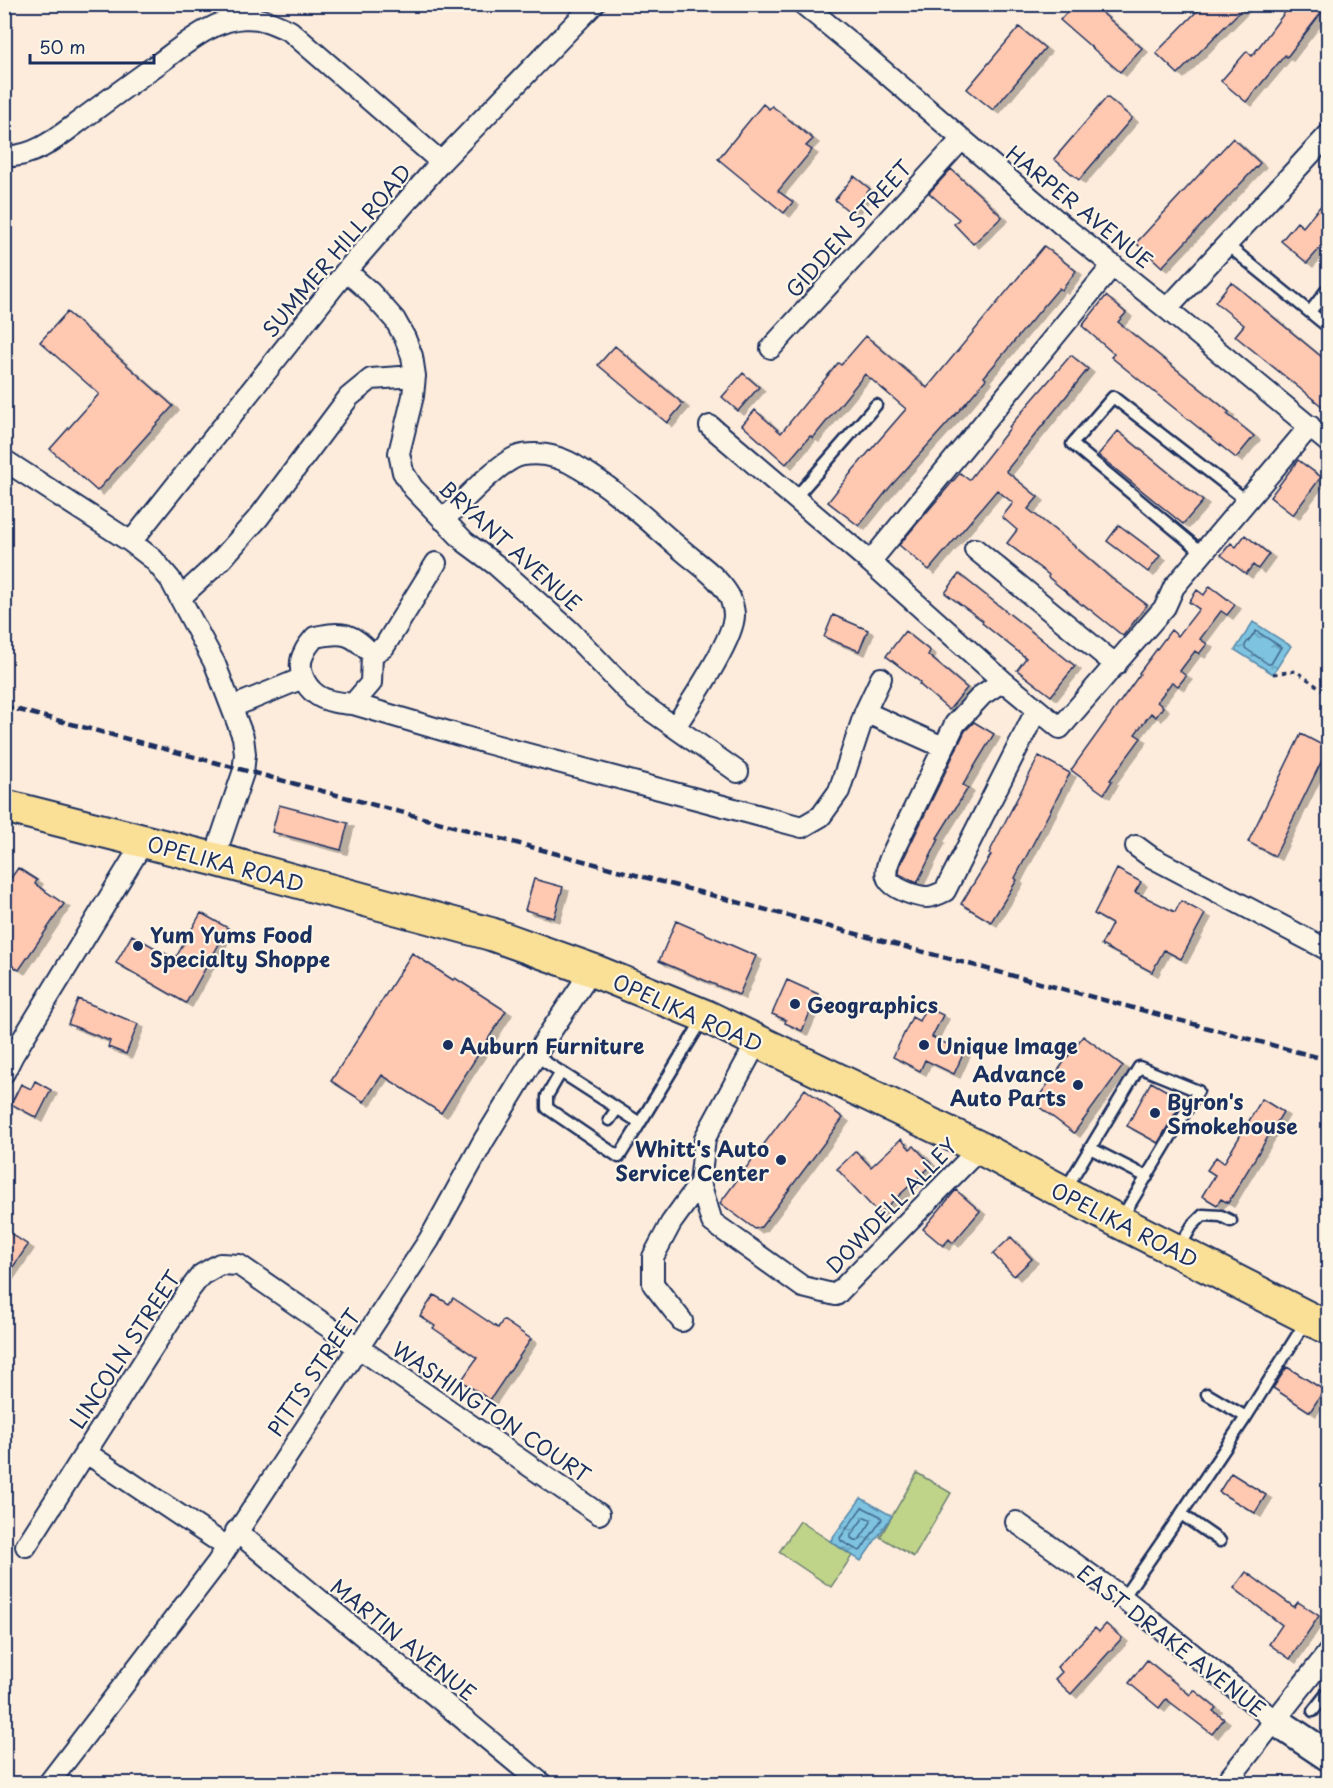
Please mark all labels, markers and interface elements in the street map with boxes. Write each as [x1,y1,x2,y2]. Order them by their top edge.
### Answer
scale bar [30,27,154,65]
text: 50 m [39,33,86,60]
street label: HARPER AVENUE [1000,137,1160,275]
street label: GIDDEN STREET [777,152,919,304]
street label: SUMMER HILL ROAD [254,156,418,344]
street label: BRYANT AVENUE [432,472,590,618]
street label: OPELIKA ROAD [144,827,308,899]
place label: Yum Yums Food Specialty Shoppe [150,918,330,974]
marker: Yum Yums Food Specialty Shoppe [131,939,145,953]
street label: OPELIKA ROAD [608,965,768,1059]
place label: Geographics [807,988,938,1020]
marker: Geographics [788,997,802,1011]
place label: Auburn Furniture [460,1029,644,1061]
place label: Unique Image [936,1029,1078,1061]
marker: Auburn Furniture [441,1038,455,1052]
marker: Unique Image [917,1038,931,1052]
place label: Advance Auto Parts [950,1057,1066,1113]
marker: Advance Auto Parts [1071,1078,1085,1092]
place label: Byron's Smokehouse [1167,1085,1298,1141]
marker: Byron's Smokehouse [1148,1106,1162,1120]
street label: DOWDELL ALLEY [818,1130,965,1280]
place label: Whitt's Auto Service Center [615,1132,769,1188]
marker: Whitt's Auto Service Center [774,1153,788,1167]
street label: OPELIKA ROAD [1046,1173,1204,1275]
street label: LINCOLN STREET [61,1263,188,1435]
street label: PITTS STREET [258,1301,368,1442]
street label: WASHINGTON COURT [386,1333,598,1490]
street label: EAST DRAKE AVENUE [1071,1556,1273,1724]
street label: MARTIN AVENUE [324,1570,484,1708]

